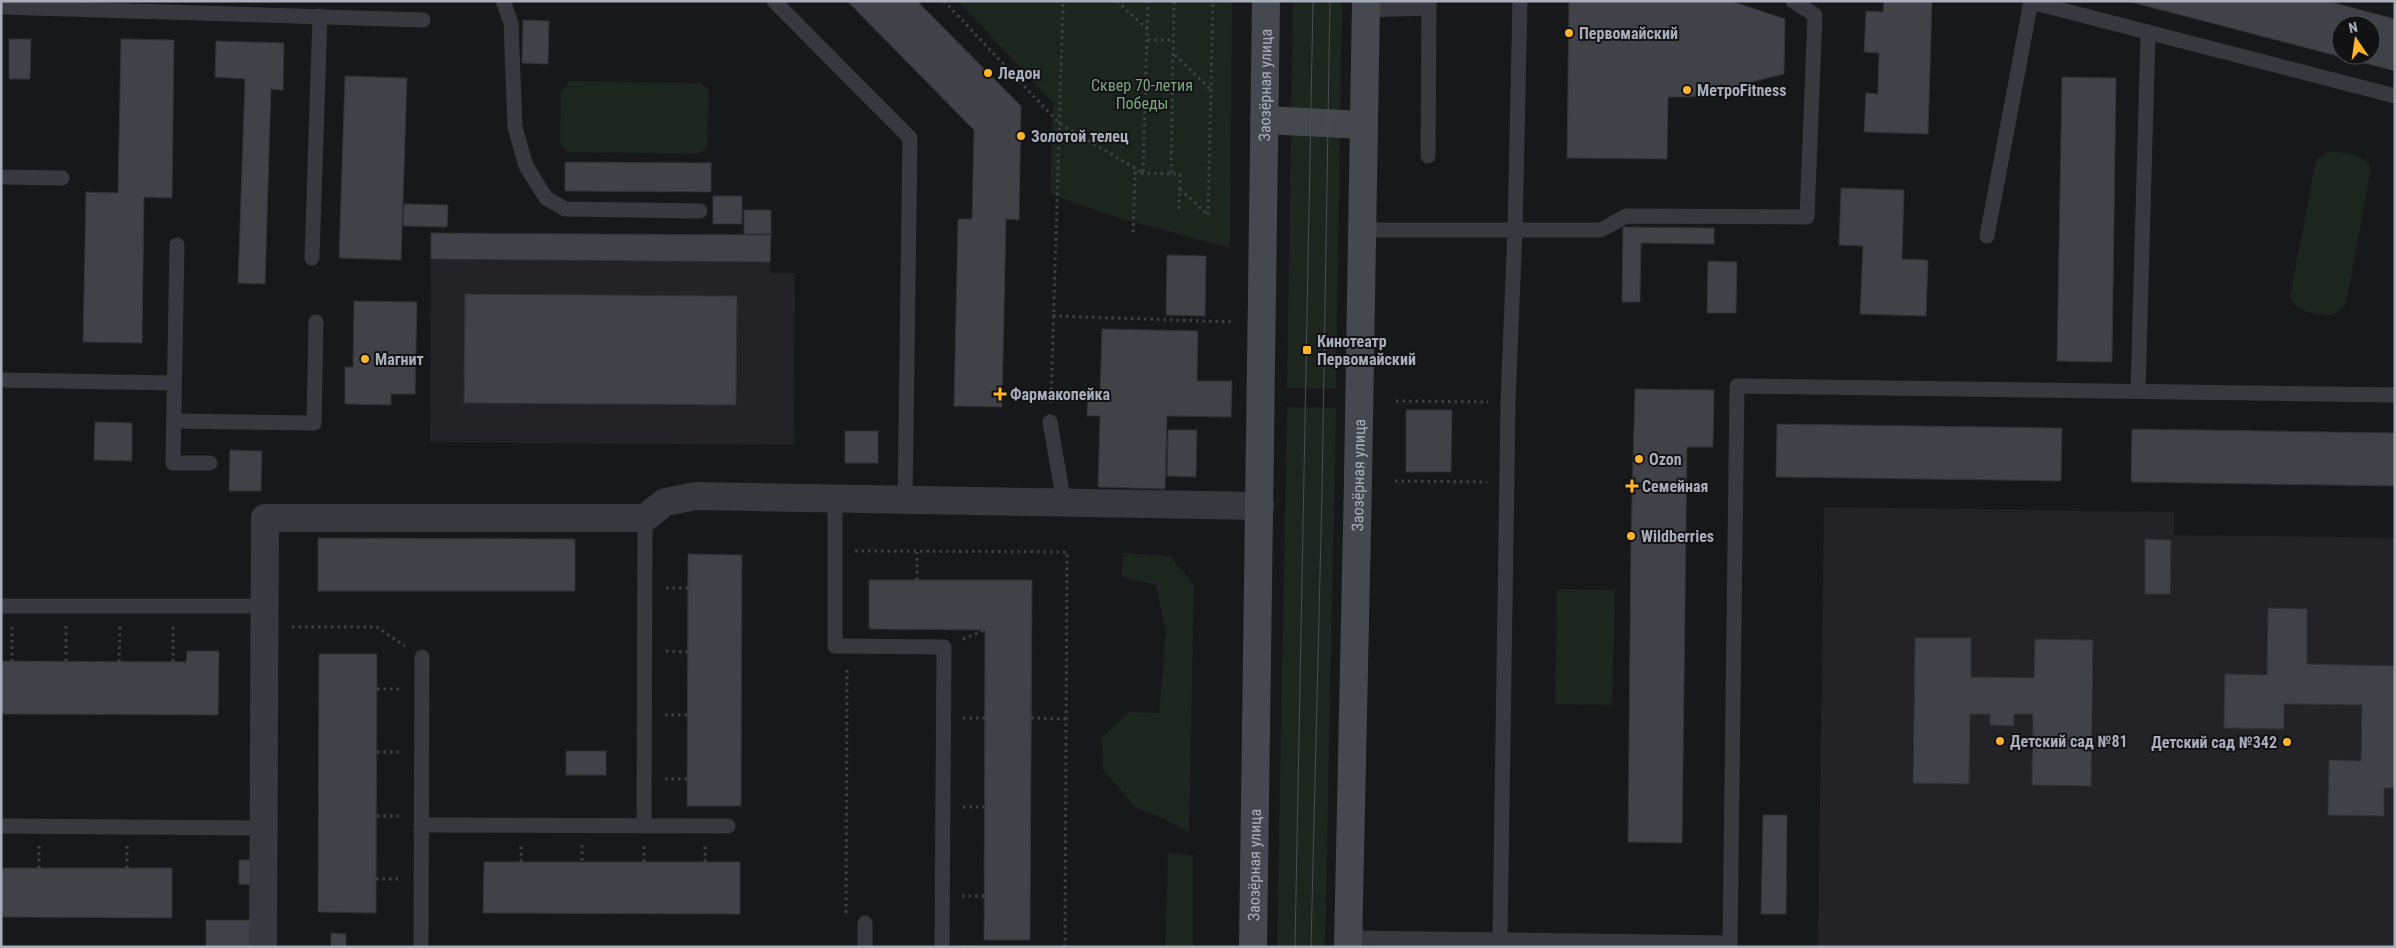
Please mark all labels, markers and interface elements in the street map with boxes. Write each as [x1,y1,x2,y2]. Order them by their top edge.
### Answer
north arrow [2331,15,2381,65]
text: N [2347,19,2359,36]
place label: Первомайский [1579,24,1678,43]
marker: Первомайский [1563,27,1575,39]
street label: Заозёрная улица [1255,29,1275,141]
place label: Ледон [998,64,1040,83]
marker: Ледон [982,67,994,79]
park label: Сквер 70-летия Победы [1091,76,1193,113]
place label: МетроFitness [1697,81,1786,100]
marker: МетроFitness [1681,84,1693,96]
place label: Золотой телец [1031,127,1129,146]
marker: Золотой телец [1015,130,1027,142]
place label: Кинотеатр Первомайский [1317,332,1416,369]
marker: Кинотеатр Первомайский [1301,344,1313,356]
place label: Магнит [375,350,424,369]
marker: Магнит [359,353,371,365]
place label: Фармакопейка [1010,385,1110,404]
marker: Фармакопейка [994,388,1006,400]
street label: Заозёрная улица [1347,419,1369,532]
place label: Ozon [1649,450,1682,469]
marker: Ozon [1633,453,1645,465]
place label: Семейная [1642,477,1708,496]
marker: Семейная [1626,480,1638,492]
place label: Wildberries [1641,527,1714,546]
marker: Wildberries [1625,530,1637,542]
place label: Детский сад №81 [2010,732,2128,751]
place label: Детский сад №342 [2151,733,2277,752]
marker: Детский сад №81 [1994,735,2006,747]
marker: Детский сад №342 [2281,736,2293,748]
street label: Заозёрная улица [1244,809,1264,921]

